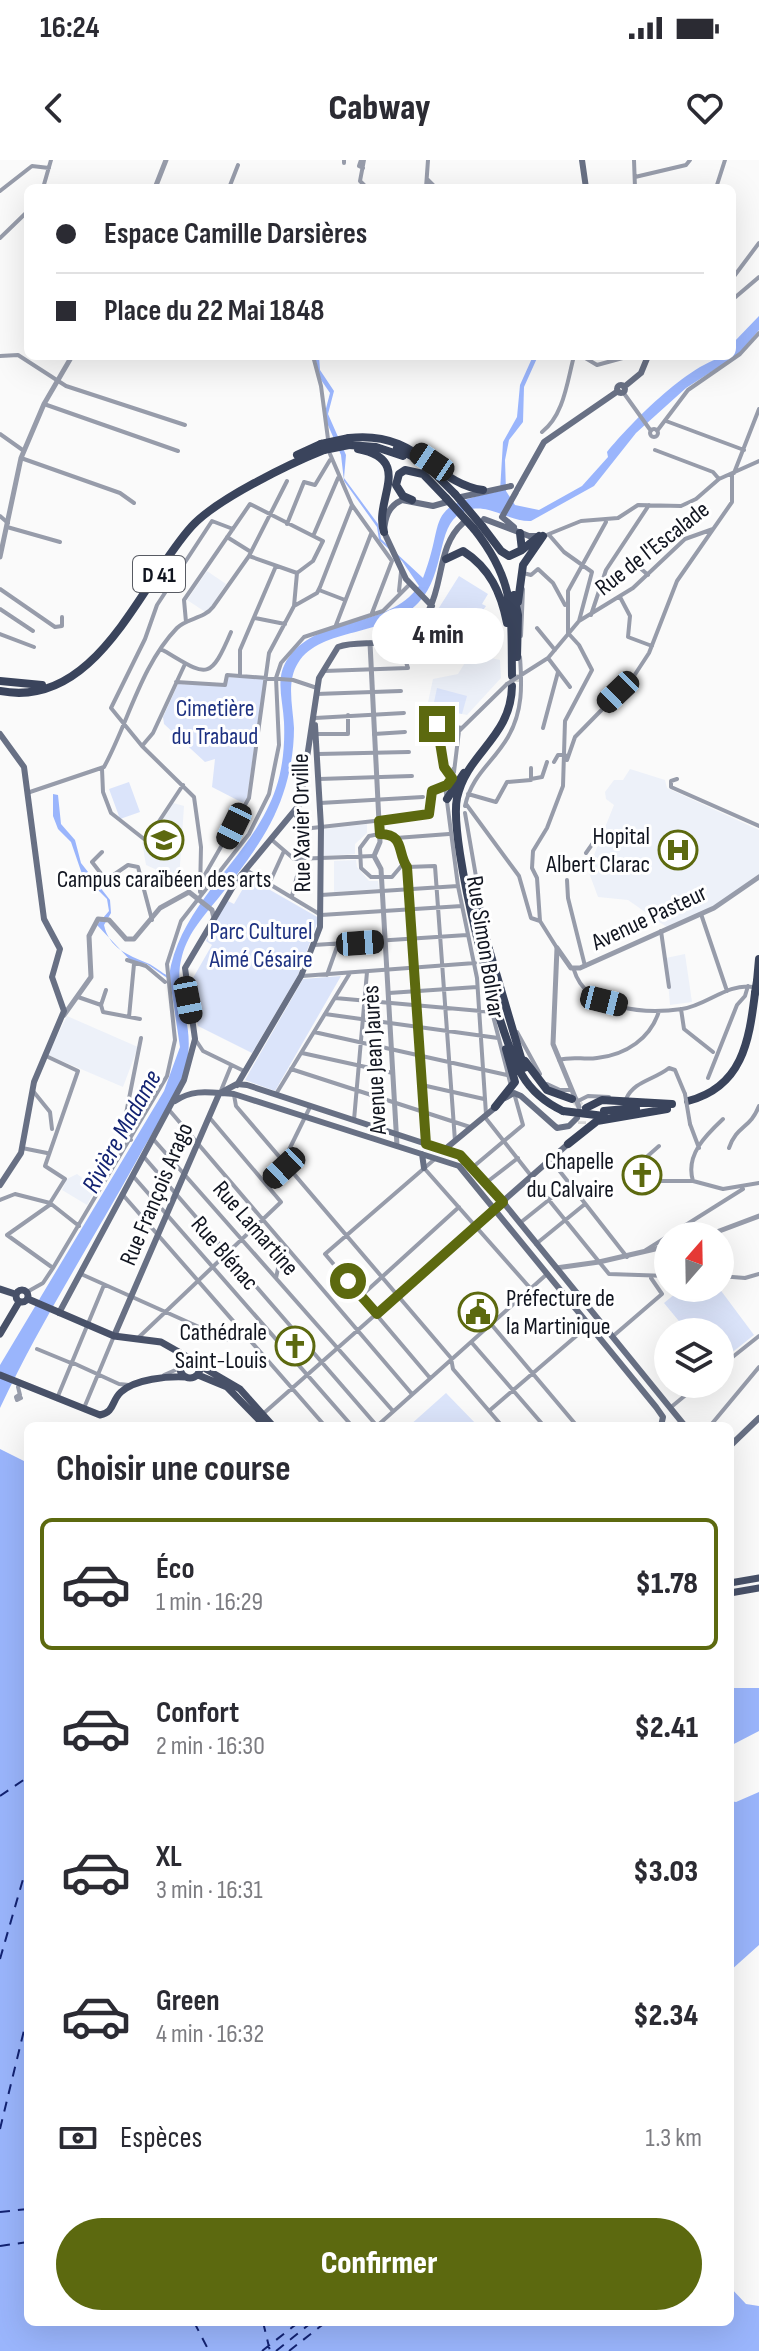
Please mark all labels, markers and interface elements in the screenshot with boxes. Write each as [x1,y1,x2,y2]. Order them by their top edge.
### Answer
text: 16:24 [40,10,100,46]
icon: back [32,86,76,130]
icon: heart [683,86,727,130]
text: Cabway [329,87,430,130]
text: Espace Camille Darsières [104,216,367,252]
text: Place du 22 Mai 1848 [104,293,324,329]
car [405,439,459,485]
street label: Rue de l'Escalade [590,495,715,602]
road number: D 41 [133,556,185,592]
callout: 4 min [371,608,503,664]
text: 4 min [412,620,464,651]
car [592,667,644,717]
park label: Cimetière du Trabaud [172,694,258,751]
route end [419,706,455,742]
street label: Rue Xavier Orville [286,753,317,893]
car [213,799,255,853]
school or university icon: Campus caraïbéen des arts [143,819,185,861]
place label: Hopital Albert Clarac [545,822,650,879]
hospital icon: Hopital Albert Clarac [657,829,699,871]
place label: Campus caraïbéen des arts [57,865,271,894]
street label: Rue Simon Bolivar [460,874,511,1021]
street label: Avenue Pasteur [586,878,712,957]
park label: Parc Culturel Aimé Césaire [208,917,313,974]
car [335,929,385,957]
car [172,974,204,1026]
car [578,984,630,1018]
street label: Avenue Jean Jaurès [356,985,393,1136]
water label: Rivière Madame [76,1065,169,1199]
street label: Rue François Arago [113,1119,199,1270]
car [258,1143,310,1193]
place label: Chapelle du Calvaire [526,1147,614,1204]
church icon: Chapelle du Calvaire [621,1154,663,1196]
street label: Rue Lamartine [207,1175,305,1282]
street label: Rue Blénac [185,1210,265,1296]
north arrow [654,1222,734,1302]
map controls [654,1222,734,1398]
route start [330,1263,366,1299]
place label: Préfecture de la Martinique [506,1284,615,1341]
public building icon: Préfecture de la Martinique [457,1291,499,1333]
place label: Cathédrale Saint-Louis [175,1318,267,1375]
button: layers [654,1318,734,1398]
church icon: Cathédrale Saint-Louis [274,1325,316,1367]
text: Choisir une course [56,1448,291,1491]
icon: car [60,1548,132,1620]
text: Éco [156,1551,195,1587]
text: $1.78 [635,1566,698,1602]
text: 1 min · 16:29 [156,1587,263,1618]
icon: car [60,1692,132,1764]
text: Confort [156,1695,239,1731]
text: $2.41 [635,1710,698,1746]
text: 2 min · 16:30 [156,1731,265,1762]
icon: car [60,1836,132,1908]
text: XL [156,1839,182,1875]
text: $3.03 [633,1854,698,1890]
text: 3 min · 16:31 [156,1875,263,1906]
icon: car [60,1980,132,2052]
text: Green [156,1983,220,2019]
text: $2.34 [633,1998,698,2034]
text: 4 min · 16:32 [156,2019,264,2050]
icon: cash [56,2116,100,2160]
text: Espèces [120,2120,202,2156]
text: 1.3 km [646,2123,702,2154]
button: Confirmer [56,2218,702,2310]

